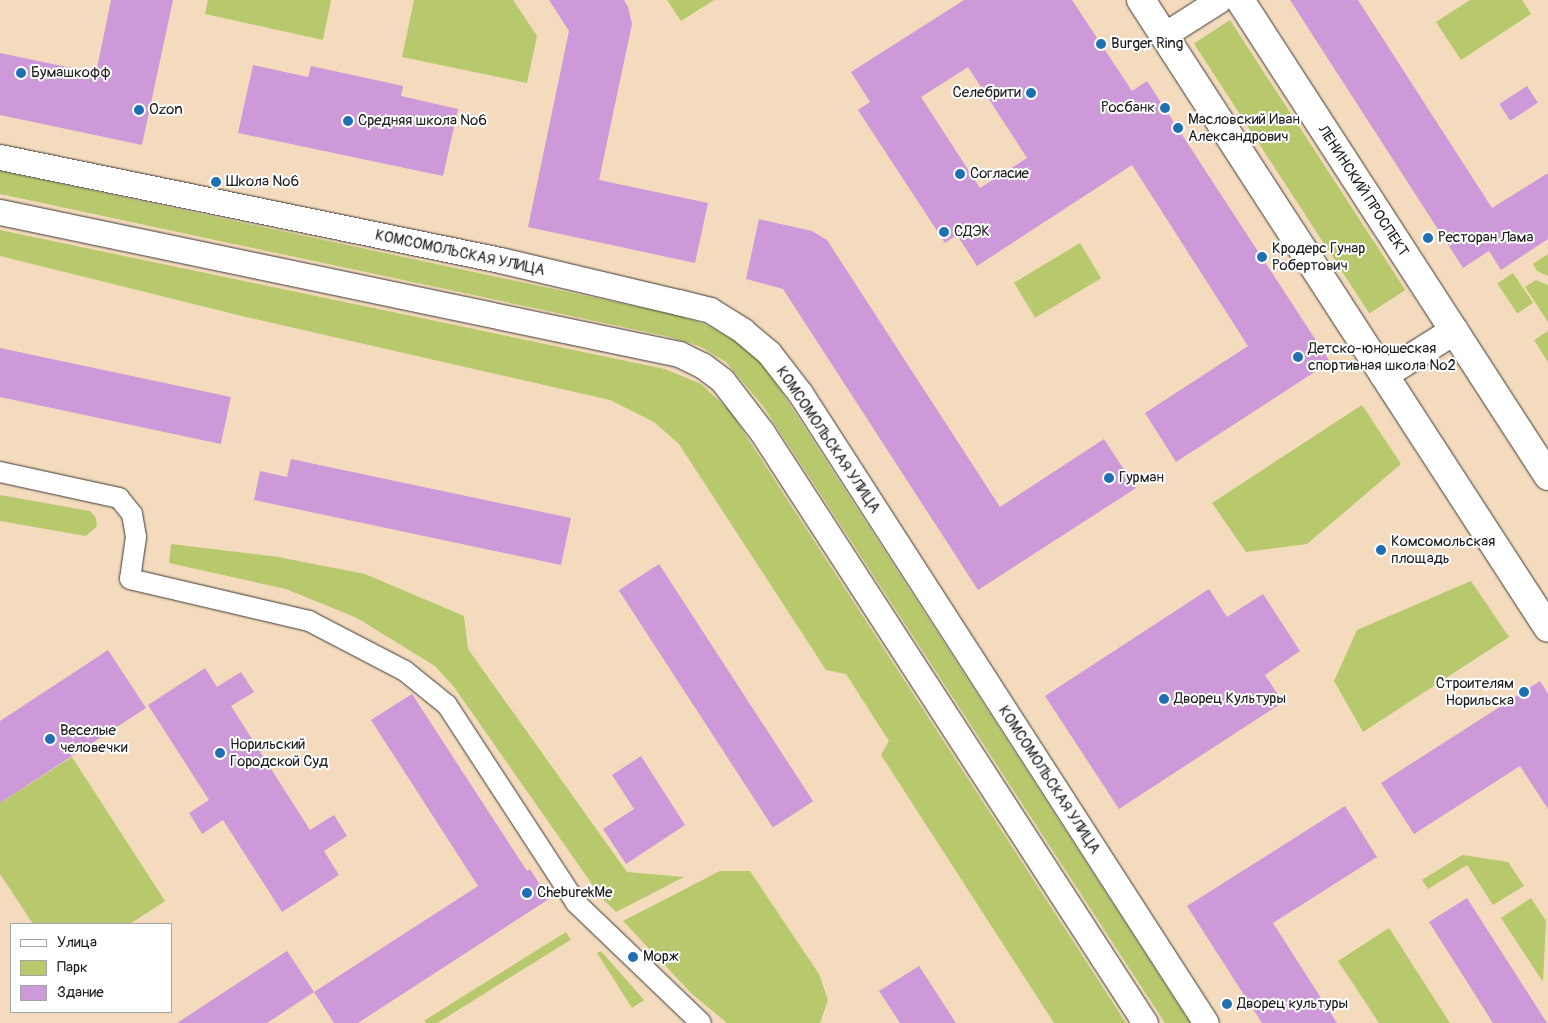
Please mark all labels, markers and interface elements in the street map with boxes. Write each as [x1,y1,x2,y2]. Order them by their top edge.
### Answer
place label: Burger Ring [1111,35,1183,53]
marker: Burger Ring [1095,38,1107,50]
place label: Бумашкофф [31,64,111,82]
marker: Бумашкофф [15,67,27,79]
place label: Селебрити [953,84,1021,102]
marker: Селебрити [1025,87,1037,99]
place label: Росбанк [1101,99,1155,117]
place label: Ozon [149,101,183,119]
marker: Росбанк [1159,102,1171,114]
marker: Ozon [133,104,145,116]
place label: Масловский Иван Александрович [1188,110,1300,145]
place label: Средняя школа №6 [358,112,487,130]
marker: Средняя школа №6 [342,115,354,127]
marker: Масловский Иван Александрович [1172,122,1184,134]
street label: ЛЕНИНСКИЙ ПРОСПЕКТ [1314,122,1412,260]
place label: Согласие [970,165,1029,183]
marker: Согласие [954,168,966,180]
place label: Школа №6 [226,173,299,191]
marker: Школа №6 [210,176,222,188]
place label: СДЭК [954,223,990,241]
street label: КОМСОМОЛЬСКАЯ УЛИЦА [374,226,546,280]
marker: СДЭК [938,226,950,238]
place label: Ресторан Лама [1438,229,1533,247]
marker: Ресторан Лама [1422,232,1434,244]
place label: Кродерс Гунар Робертович [1272,239,1365,274]
marker: Кродерс Гунар Робертович [1256,251,1268,263]
place label: Детско-юношеская спортивная школа №2 [1308,339,1456,374]
marker: Детско-юношеская спортивная школа №2 [1292,351,1304,363]
street label: КОМСОМОЛЬСКАЯ УЛИЦА [772,363,884,517]
place label: Гурман [1119,469,1164,487]
marker: Гурман [1103,472,1115,484]
place label: Комсомольская площадь [1391,532,1495,567]
marker: Комсомольская площадь [1375,544,1387,556]
place label: Строителям Норильска [1436,674,1514,709]
marker: Строителям Норильска [1518,686,1530,698]
place label: Дворец Культуры [1174,690,1286,708]
marker: Дворец Культуры [1158,693,1170,705]
street label: КОМСОМОЛЬСКАЯ УЛИЦА [994,703,1104,857]
place label: Веселые человечки [60,721,128,756]
marker: Веселые человечки [44,733,56,745]
place label: Норильский Городской Суд [230,735,328,770]
marker: Норильский Городской Суд [214,747,226,759]
place label: CheburekMe [537,884,612,902]
marker: CheburekMe [521,887,533,899]
legend [10,923,172,1013]
text: Улица [57,933,97,952]
place label: Морж [643,948,679,966]
marker: Морж [627,951,639,963]
text: Парк [57,958,88,977]
text: Здание [57,983,104,1002]
place label: Дворец культуры [1237,995,1348,1013]
marker: Дворец культуры [1221,998,1233,1010]

